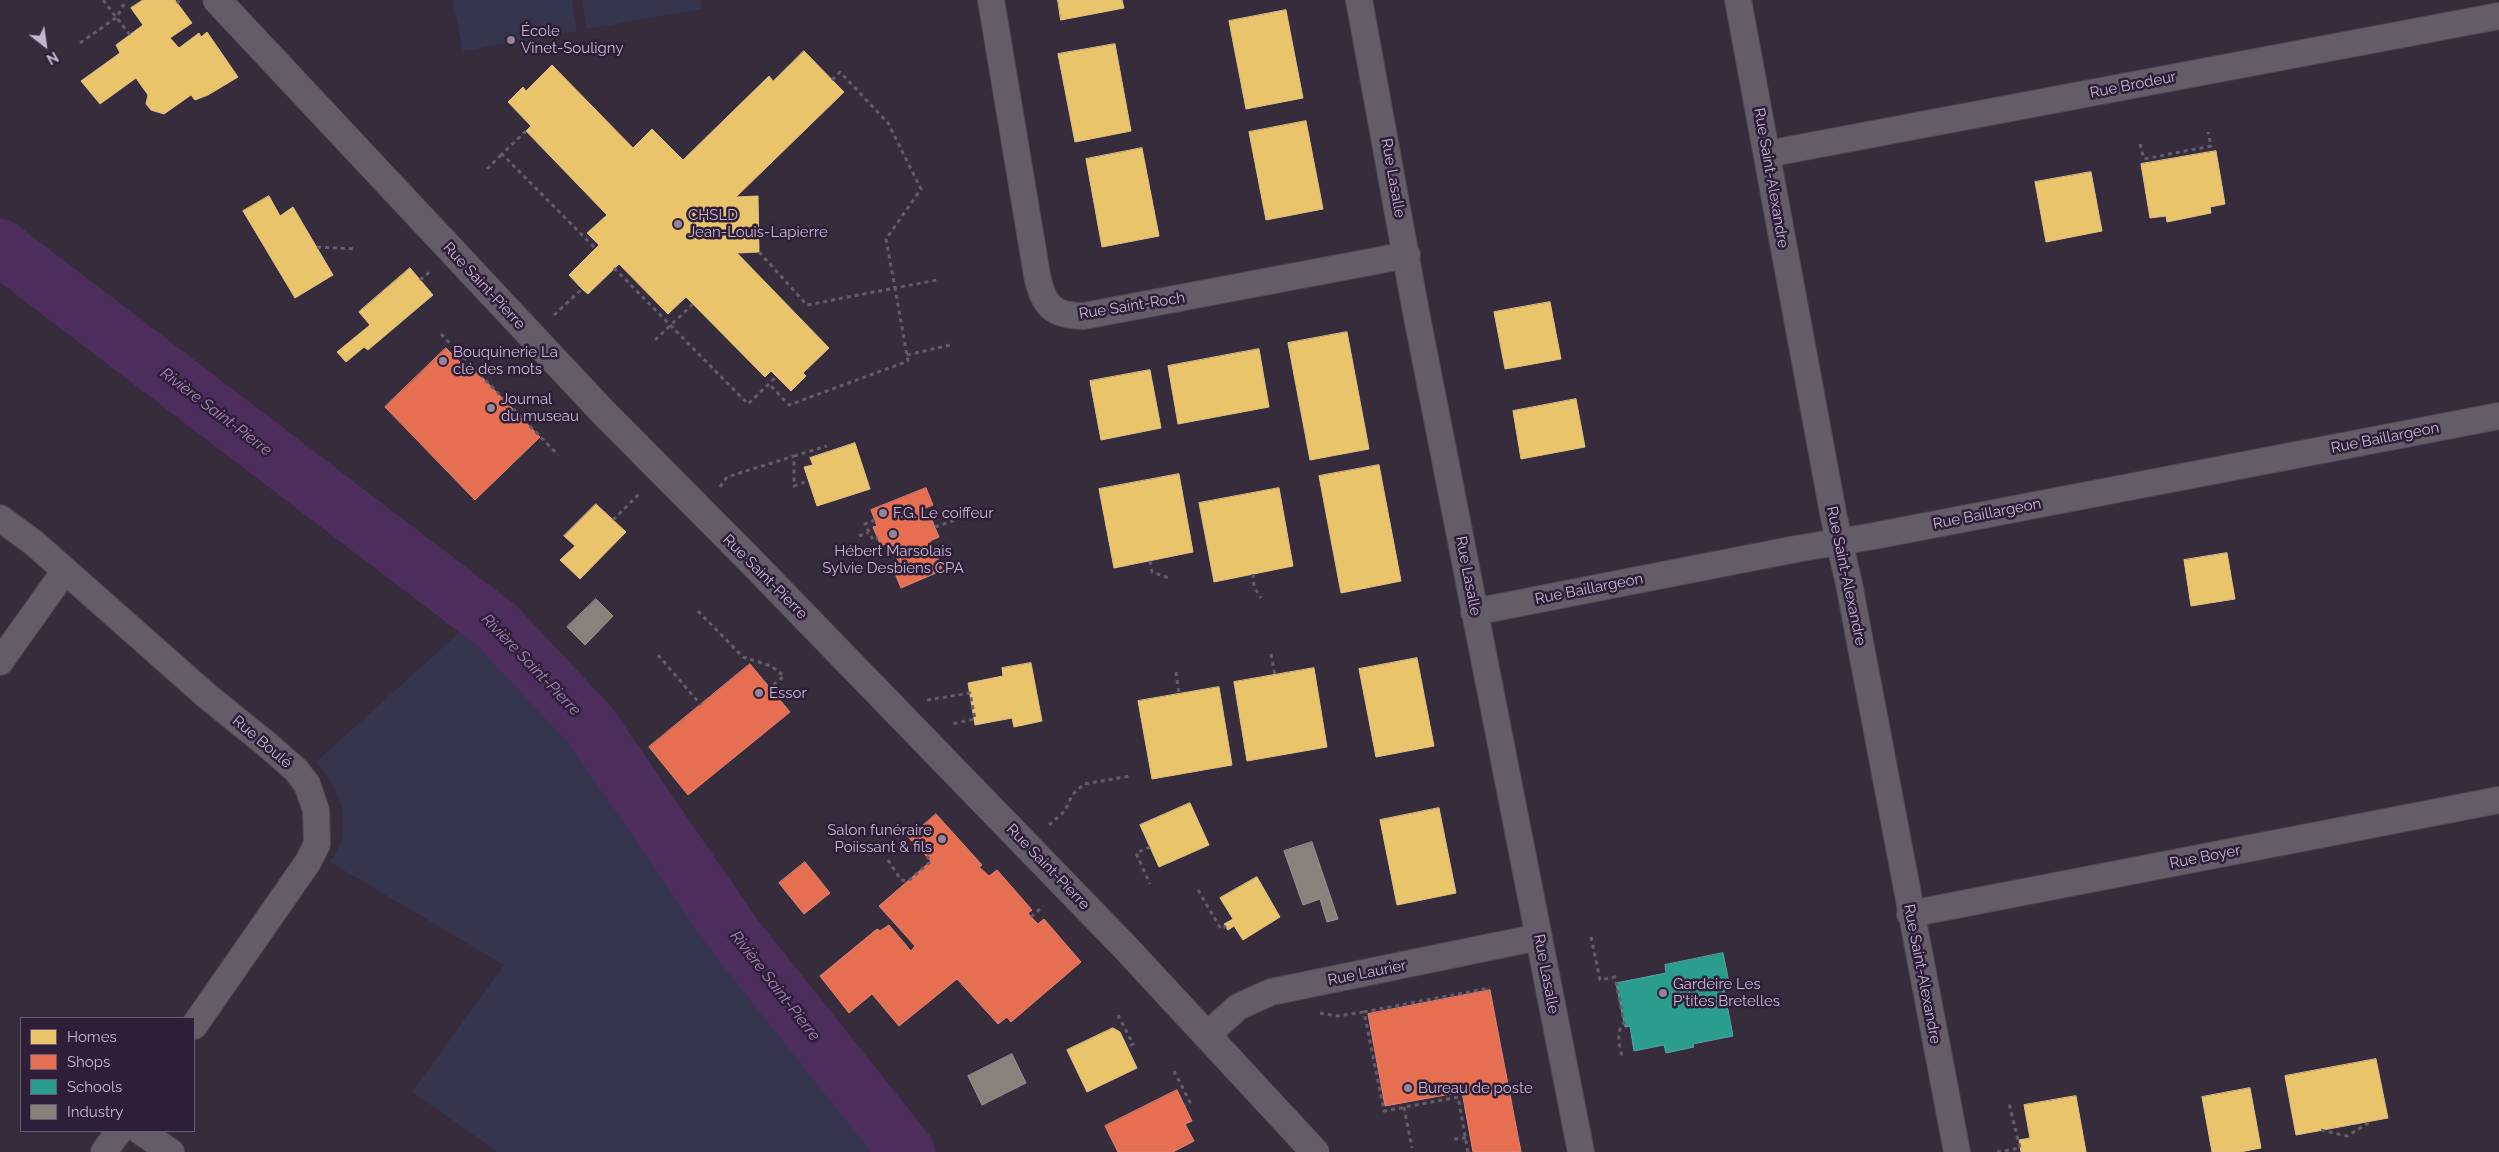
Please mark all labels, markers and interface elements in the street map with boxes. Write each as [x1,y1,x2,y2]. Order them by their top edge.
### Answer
north arrow [20,20,70,70]
place label: École Vinet-Souligny [521,22,624,57]
marker: École Vinet-Souligny [505,34,517,46]
text: N [44,48,61,68]
street label: Rue Brodeur [2088,68,2178,102]
street label: Rue Saint-Alexandre [1750,107,1792,249]
street label: Rue Lasalle [1377,137,1409,219]
place label: CHSLD Jean-Louis-Lapierre [688,206,828,241]
marker: CHSLD Jean-Louis-Lapierre [672,218,684,230]
street label: Rue Saint-Pierre [439,239,529,333]
street label: Rue Saint-Roch [1078,289,1186,323]
place label: Bouquinerie La clé des mots [453,343,558,378]
marker: Bouquinerie La clé des mots [437,355,449,367]
water label: Rivière Saint-Pierre [156,364,276,460]
place label: Journal du museau [501,390,579,425]
marker: Journal du museau [485,402,497,414]
street label: Rue Baillargeon [2329,419,2441,457]
street label: Rue Baillargeon [1931,495,2043,533]
place label: F.G. Le coiffeur [893,504,993,522]
street label: Rue Saint-Alexandre [1822,505,1870,647]
marker: F.G. Le coiffeur [877,507,889,519]
marker: Hébert Marsolais Sylvie Desbiens CPA [887,528,899,540]
street label: Rue Saint-Pierre [719,531,811,623]
street label: Rue Lasalle [1451,535,1485,617]
place label: Hébert Marsolais Sylvie Desbiens CPA [822,542,964,577]
street label: Rue Baillargeon [1533,570,1645,608]
water label: Rivière Saint-Pierre [477,610,585,720]
place label: Essor [769,684,807,702]
marker: Essor [753,687,765,699]
street label: Rue Boulé [229,712,295,772]
street label: Rue Saint-Pierre [1003,820,1093,914]
place label: Salon funéraire Poiissant & fils [827,821,932,856]
marker: Salon funéraire Poiissant & fils [936,833,948,845]
street label: Rue Boyer [2168,841,2242,873]
street label: Rue Saint-Alexandre [1900,903,1944,1045]
water label: Rivière Saint-Pierre [726,927,824,1045]
street label: Rue Lasalle [1529,933,1563,1015]
street label: Rue Laurier [1326,957,1408,989]
place label: Gardeire Les P'tites Bretelles [1673,975,1780,1010]
marker: Gardeire Les P'tites Bretelles [1657,987,1669,999]
legend [20,1017,195,1132]
text: Homes [67,1028,117,1046]
text: Shops [67,1053,110,1071]
text: Schools [67,1078,122,1096]
place label: Bureau de poste [1418,1079,1533,1097]
marker: Bureau de poste [1402,1082,1414,1094]
text: Industry [67,1103,123,1121]

